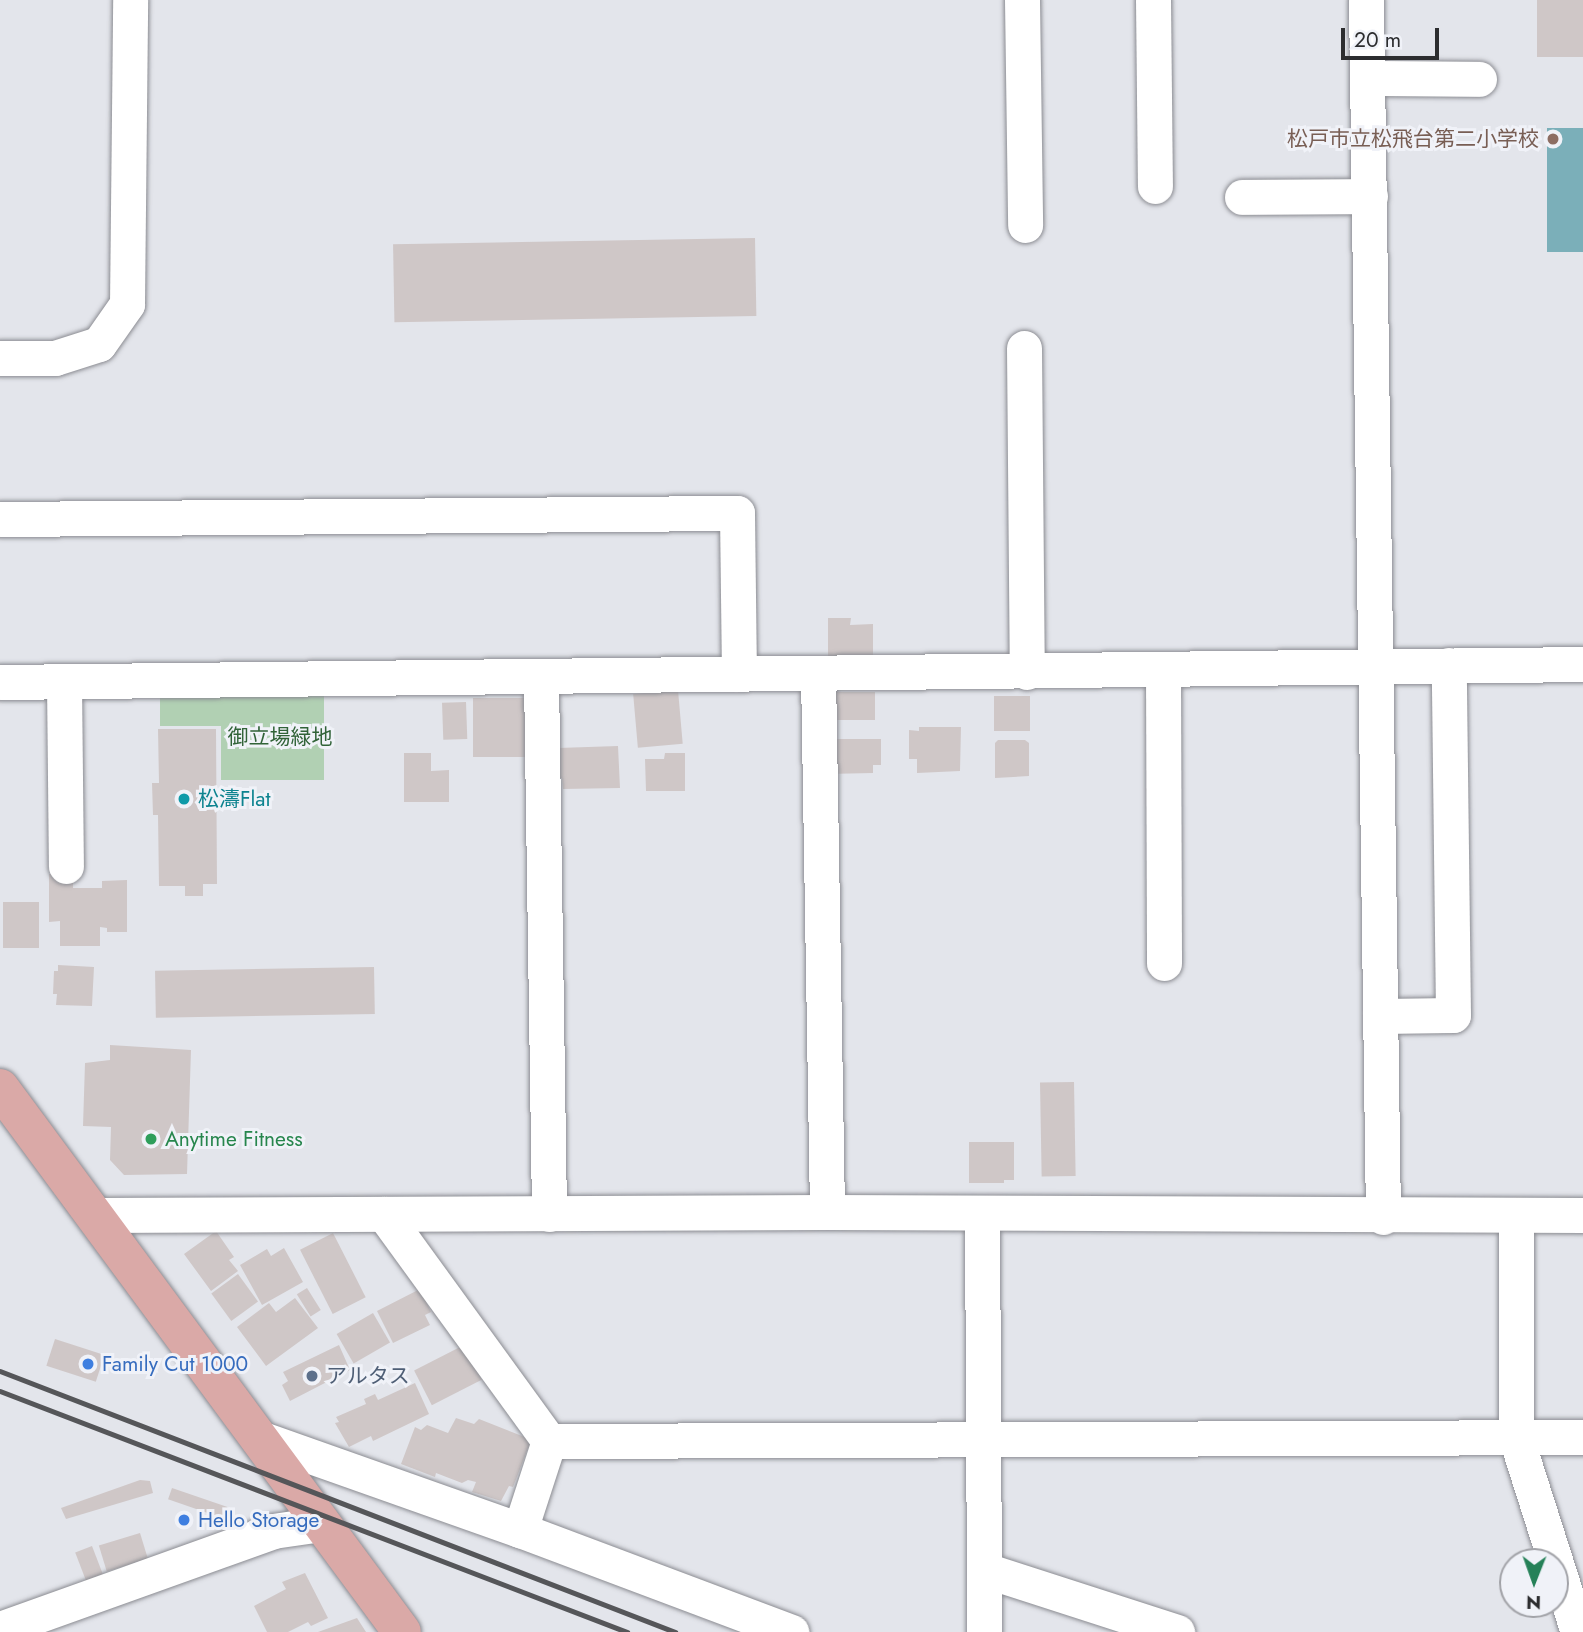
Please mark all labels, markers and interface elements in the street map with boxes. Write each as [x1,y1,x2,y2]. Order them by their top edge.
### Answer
scale bar [1345,14,1443,58]
text: 20 m [1354,25,1401,55]
place label: 松戸市立松飛台第二小学校 [1287,126,1539,152]
marker: 松戸市立松飛台第二小学校 [1545,131,1561,147]
park label: 御立場緑地 [228,724,332,750]
place label: 松濤Flat [198,786,270,812]
marker: 松濤Flat [176,791,192,807]
place label: Anytime Fitness [165,1126,303,1152]
marker: Anytime Fitness [143,1131,159,1147]
place label: Family Cut 1000 [102,1351,248,1377]
marker: Family Cut 1000 [80,1356,96,1372]
place label: アルタス [326,1363,410,1389]
marker: アルタス [304,1368,320,1384]
place label: Hello Storage [198,1507,319,1533]
marker: Hello Storage [176,1512,192,1528]
north arrow [1499,1548,1569,1618]
text: N [1526,1589,1541,1616]

